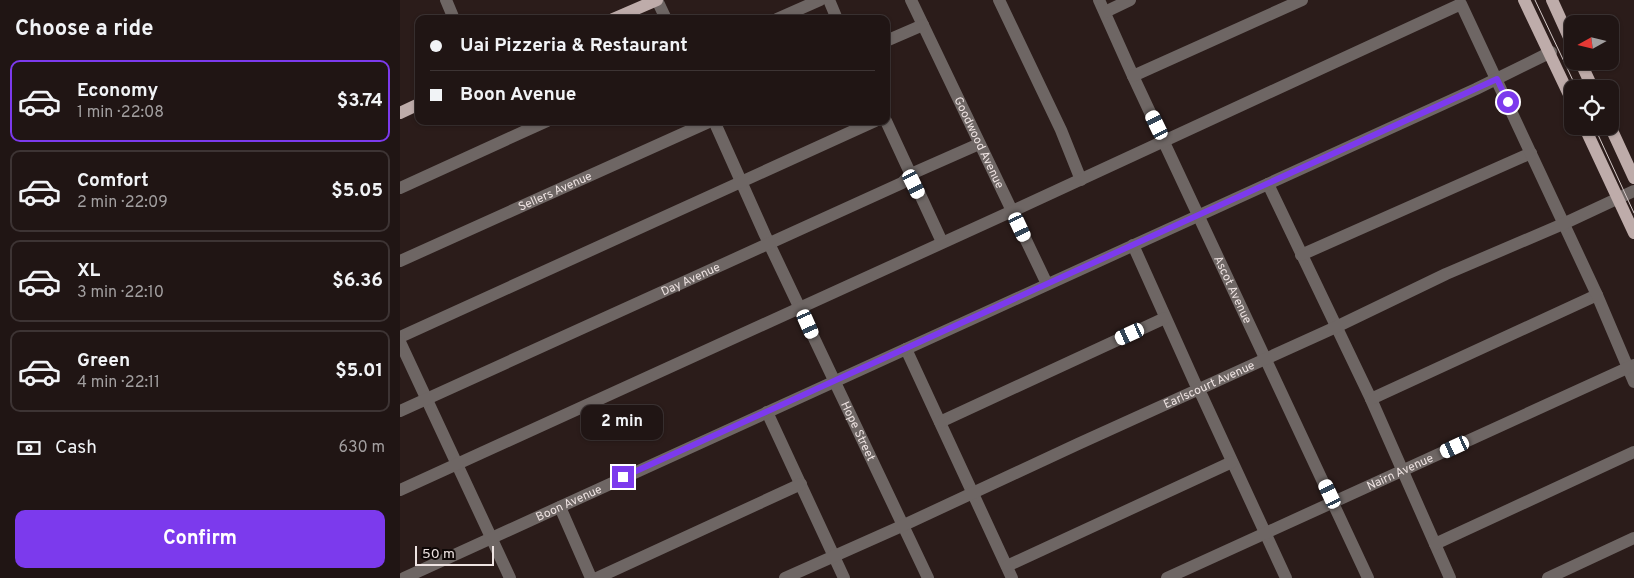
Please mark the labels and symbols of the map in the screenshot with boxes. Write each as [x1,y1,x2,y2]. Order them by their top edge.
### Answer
north arrow [1564,15,1619,70]
route start [1497,91,1519,113]
street label: Goodwood Avenue [949,94,1007,192]
car [1143,108,1170,142]
car [900,167,927,201]
street label: Sellers Avenue [516,169,595,216]
car [1006,210,1033,244]
street label: Ascot Avenue [1209,253,1255,327]
street label: Day Avenue [659,260,723,300]
car [795,307,820,341]
car [1113,321,1146,347]
street label: Earlscourt Avenue [1161,358,1258,413]
street label: Hope Street [836,399,878,464]
callout: 2 min [582,404,664,440]
car [1438,434,1471,460]
street label: Nairn Avenue [1365,451,1436,495]
route end [612,466,634,488]
car [1316,477,1343,511]
street label: Boon Avenue [534,482,605,526]
scale bar [415,543,494,566]

